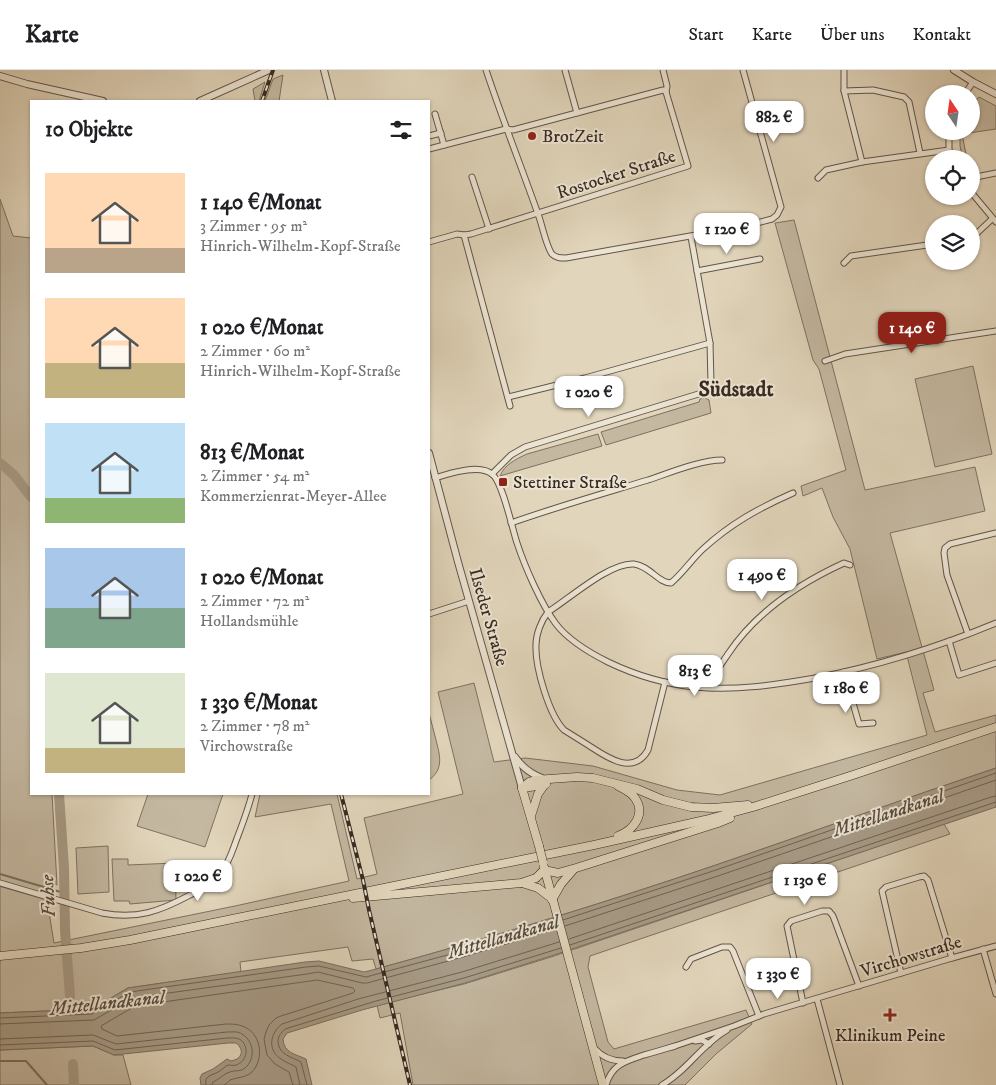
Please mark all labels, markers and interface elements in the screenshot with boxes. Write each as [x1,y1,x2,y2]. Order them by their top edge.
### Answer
text: Karte [25,20,79,50]
text: Start [688,24,724,46]
text: Karte [752,24,792,46]
text: Über uns [820,24,884,46]
text: Kontakt [912,24,971,46]
north arrow [925,85,980,140]
map controls [925,85,980,270]
pin: 882 € [739,100,809,143]
text: 882 € [756,107,792,127]
icon: filters [387,116,415,144]
text: 10 Objekte [45,117,133,143]
place label: BrotZeit [542,126,604,148]
marker: BrotZeit [526,130,538,142]
street label: Rostocker Straße [554,145,678,205]
button: locate [925,150,980,205]
text: 1 140 €/Monat [200,190,322,216]
icon: home [85,193,145,253]
pin: 1 120 € [681,212,773,255]
button: layers [925,215,980,270]
text: 3 Zimmer · 95 m² [200,216,307,236]
text: 1 120 € [705,219,749,239]
text: Hinrich-Wilhelm-Kopf-Straße [200,236,401,256]
pin: 1 140 € [866,312,958,354]
text: 1 020 €/Monat [200,315,323,341]
icon: home [85,318,145,378]
text: 1 140 € [889,318,935,338]
text: 2 Zimmer · 60 m² [200,341,310,361]
text: Hinrich-Wilhelm-Kopf-Straße [200,361,401,381]
pin: 1 020 € [543,376,635,418]
district label: Südstadt [699,376,773,403]
text: 1 020 € [565,382,613,402]
text: 813 €/Monat [200,440,304,466]
icon: home [85,443,145,503]
text: 2 Zimmer · 54 m² [200,466,309,486]
place label: Stettiner Straße [513,472,627,494]
marker: Stettiner Straße [497,476,509,488]
text: Kommerzienrat-Meyer-Allee [200,486,387,506]
pin: 1 490 € [716,558,808,601]
text: 1 020 €/Monat [200,565,323,591]
text: 1 490 € [738,565,786,585]
street label: Ilseder Straße [464,566,513,669]
icon: home [85,568,145,628]
text: 2 Zimmer · 72 m² [200,591,309,611]
text: Hollandsmühle [200,611,298,631]
pin: 813 € [660,654,730,697]
text: 813 € [679,661,711,681]
pin: 1 180 € [800,672,892,714]
text: 1 180 € [824,678,868,698]
text: 1 330 €/Monat [200,690,317,716]
icon: home [85,693,145,753]
text: 2 Zimmer · 78 m² [200,716,310,736]
text: Virchowstraße [200,736,293,756]
water label: Mittellandkanal [828,784,949,843]
pin: 1 020 € [152,860,244,902]
pin: 1 130 € [759,864,851,906]
text: 1 020 € [174,866,222,886]
text: 1 130 € [784,870,826,890]
water label: Fuhse [36,874,61,918]
water label: Mittellandkanal [443,910,564,965]
street label: Virchowstraße [857,931,964,983]
pin: 1 330 € [732,958,824,1000]
text: 1 330 € [757,964,799,984]
water label: Mittellandkanal [47,986,168,1021]
marker: Klinikum Peine [883,1008,897,1022]
place label: Klinikum Peine [835,1025,945,1047]

